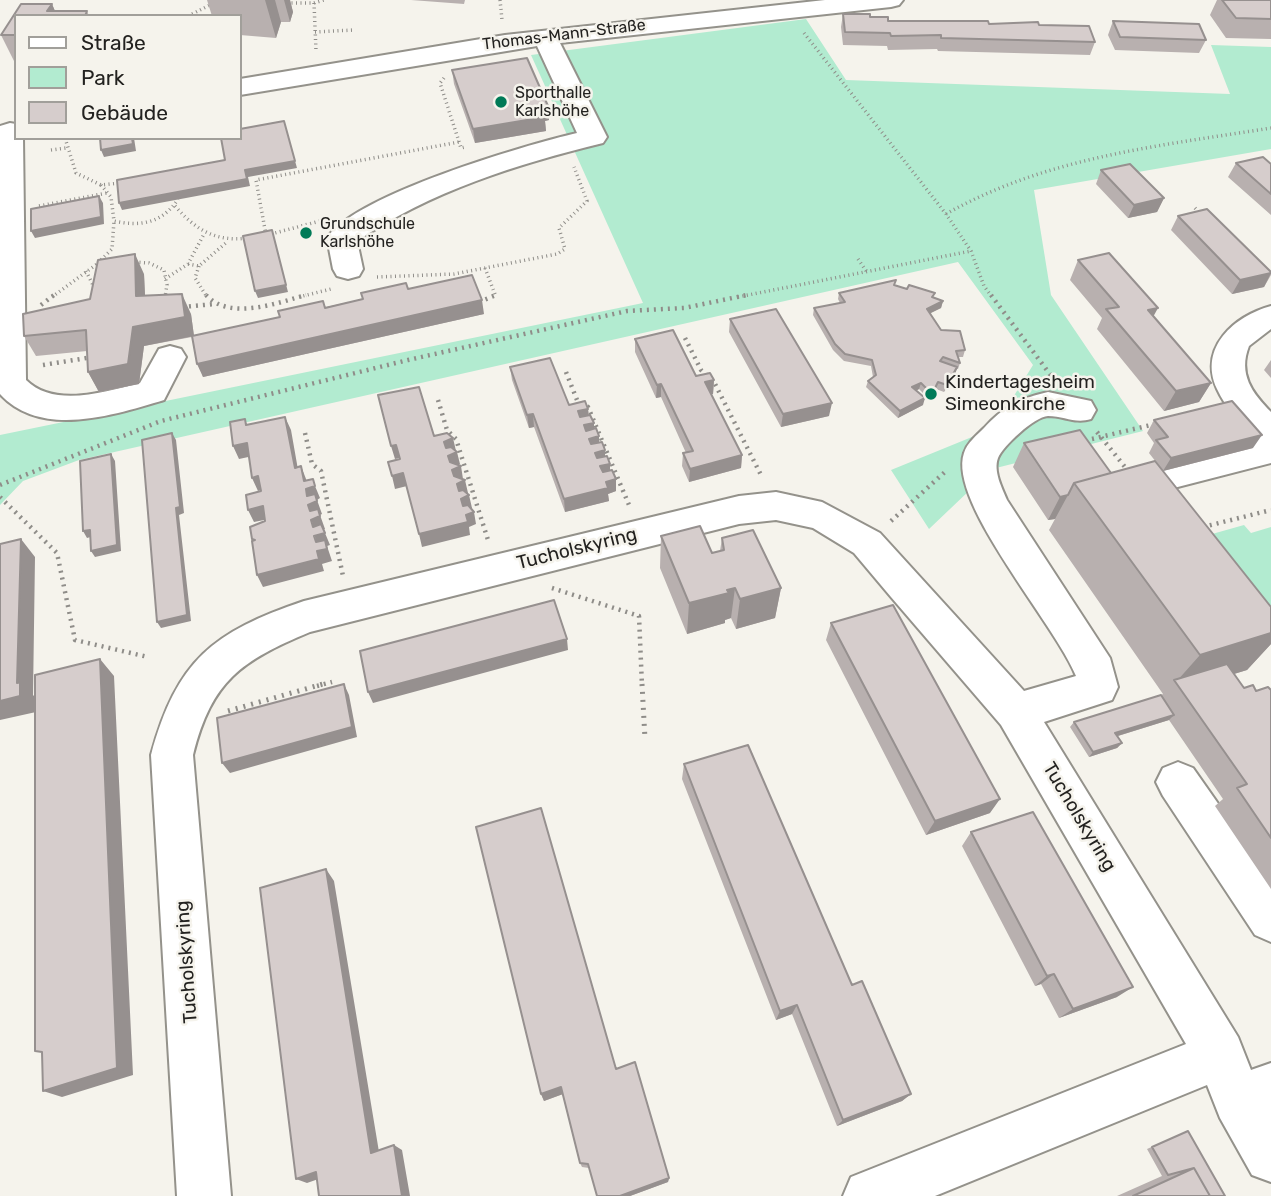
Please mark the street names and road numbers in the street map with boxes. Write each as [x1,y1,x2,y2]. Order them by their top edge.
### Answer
street label: Thomas-Mann-Straße [481,15,647,55]
street label: Tucholskyring [514,523,640,575]
street label: Tucholskyring [1038,758,1120,876]
street label: Tucholskyring [171,900,203,1024]

